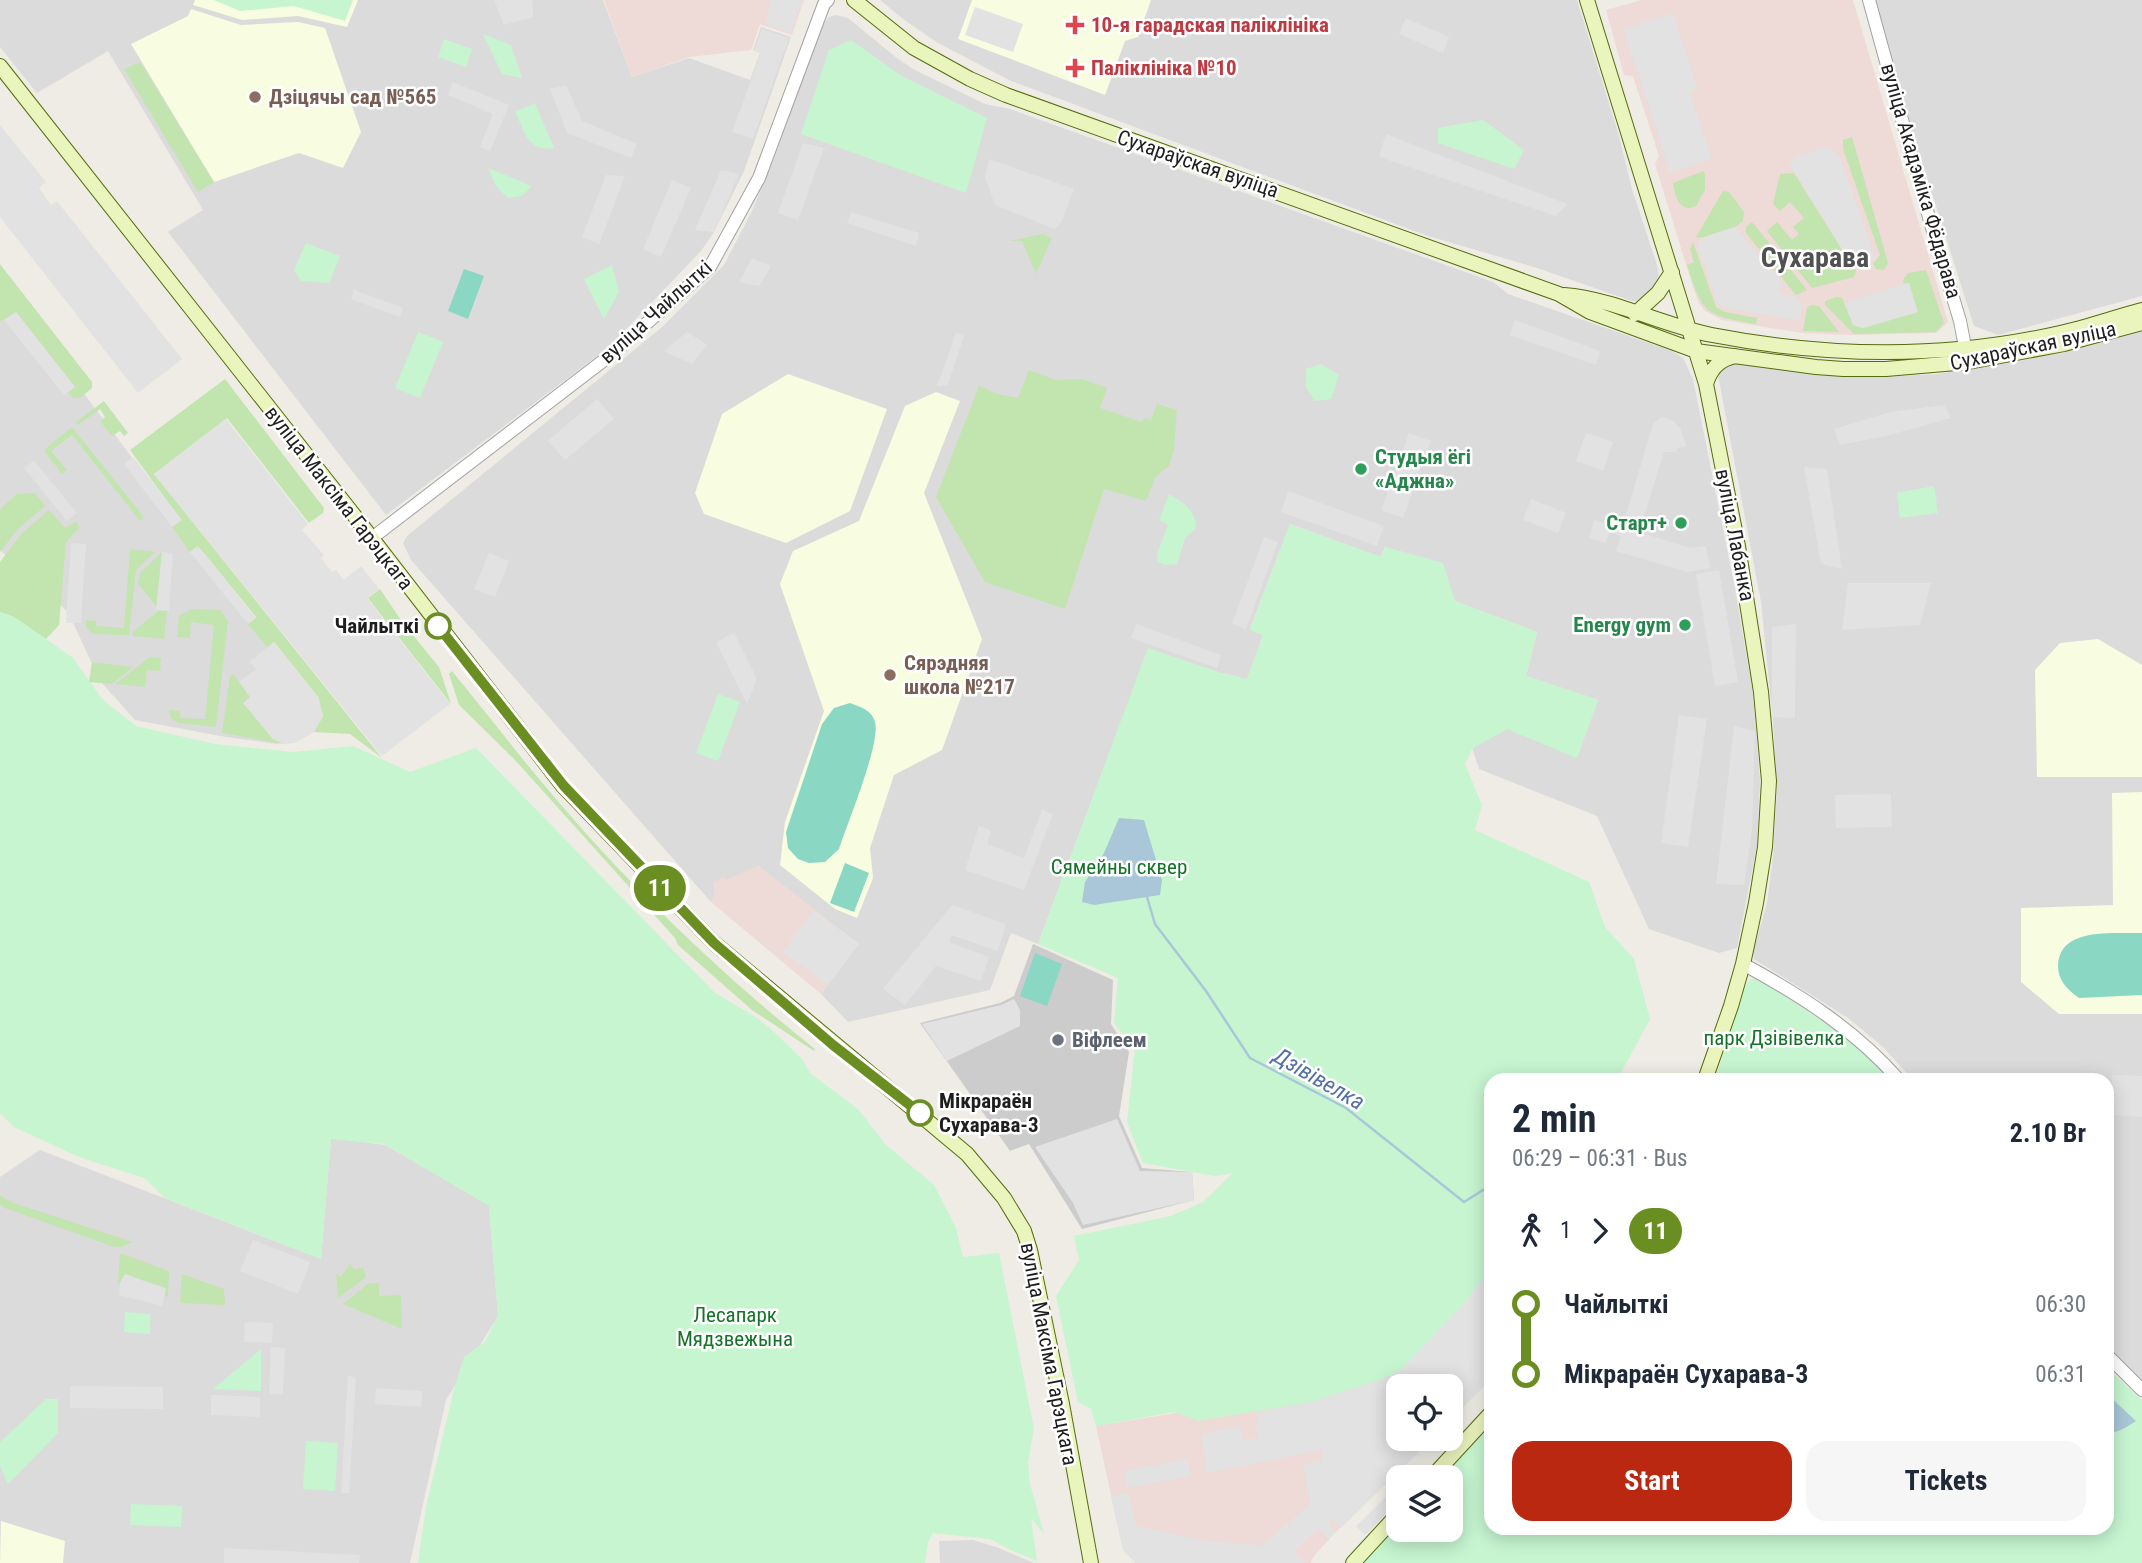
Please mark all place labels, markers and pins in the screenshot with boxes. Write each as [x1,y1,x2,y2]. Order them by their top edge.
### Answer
place label: 10-я гарадская паліклініка [1091,13,1329,37]
marker: 10-я гарадская паліклініка [1065,15,1085,35]
place label: Паліклініка №10 [1091,56,1237,80]
marker: Паліклініка №10 [1065,58,1085,78]
place label: Дзіцячы сад №565 [269,85,436,109]
marker: Дзіцячы сад №565 [247,89,263,105]
place label: Студыя ёгі «Аджна» [1375,445,1471,493]
marker: Студыя ёгі «Аджна» [1353,461,1369,477]
place label: Старт+ [1606,511,1667,535]
marker: Старт+ [1673,515,1689,531]
marker: Чайлыткі [425,613,451,639]
place label: Energy gym [1573,613,1671,637]
place label: Чайлыткі [334,614,419,638]
marker: Energy gym [1677,617,1693,633]
place label: Сярэдняя школа №217 [904,651,1015,699]
marker: Сярэдняя школа №217 [882,667,898,683]
place label: Віфлеем [1072,1028,1147,1052]
marker: Віфлеем [1050,1032,1066,1048]
place label: Мікрараён Сухарава-3 [939,1089,1039,1137]
marker: Мікрараён Сухарава-3 [907,1100,933,1126]

